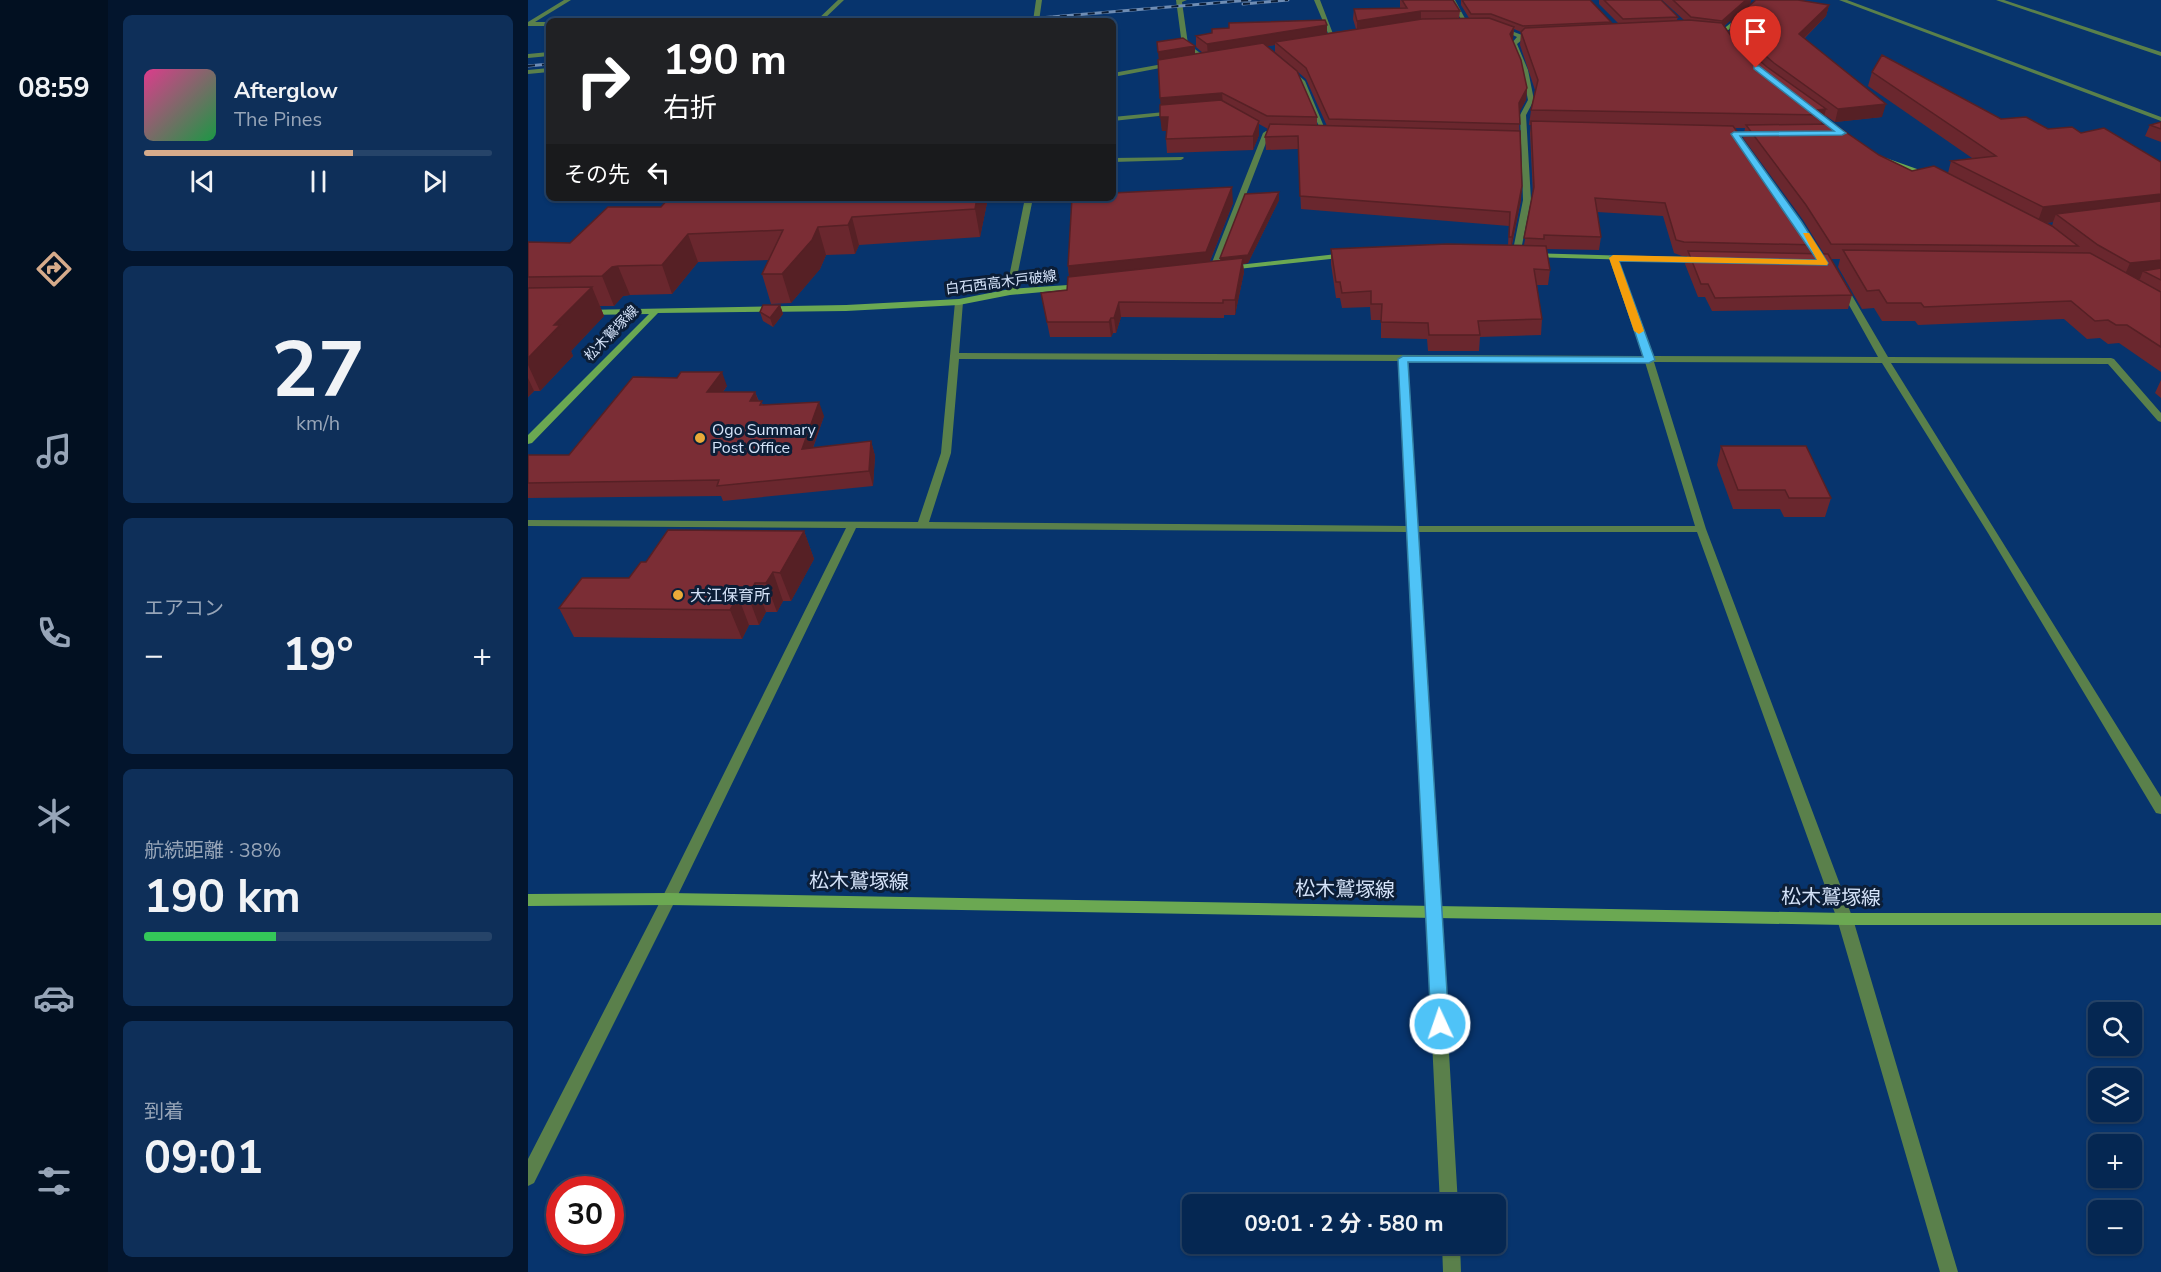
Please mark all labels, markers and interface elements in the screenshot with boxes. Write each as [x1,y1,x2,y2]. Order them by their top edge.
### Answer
pin [1730,6,1781,68]
icon: arrive [1739,15,1772,48]
text: 190 m [663,32,787,89]
icon: right [564,42,642,120]
text: 08:59 [18,70,90,107]
text: Afterglow [234,76,338,106]
text: 右折 [663,90,717,127]
text: The Pines [234,106,322,133]
icon: left [642,156,675,189]
text: その先 [564,160,630,190]
icon: previous [186,165,219,198]
icon: pause [302,165,335,198]
icon: next [418,165,451,198]
icon: directions [33,248,75,290]
street label: 白石西高木戸破線 [944,266,1058,299]
street label: 松木鷲塚線 [580,302,643,365]
text: 27 [271,317,365,424]
text: km/h [296,410,340,437]
place label: Ogo Summary Post Office [712,419,817,459]
icon: music [33,430,75,472]
marker: Ogo Summary Post Office [693,431,707,445]
place label: 大江保育所 [690,585,770,607]
marker: 大江保育所 [671,588,685,602]
text: エアコン [144,595,224,622]
icon: phone [33,612,75,654]
text: 19° [282,625,354,686]
text: − [144,633,164,678]
text: + [472,633,492,678]
icon: climate [33,795,75,837]
text: 航続距離 · 38% [144,837,281,864]
text: 190 km [144,867,301,928]
street label: 松木鷲塚線 [809,867,909,896]
street label: 松木鷲塚線 [1295,875,1395,904]
street label: 松木鷲塚線 [1781,883,1881,912]
icon: car [33,977,75,1019]
position arrow [1408,992,1472,1056]
map controls [2088,1002,2142,1254]
button: search [2088,1002,2142,1056]
button: layers [2088,1068,2142,1122]
text: 到着 [144,1098,184,1125]
text: 09:01 [144,1128,263,1189]
button: + [2088,1134,2142,1188]
icon: filters [33,1160,75,1202]
speed limit sign: 30 [546,1176,624,1254]
button: − [2088,1200,2142,1254]
text: 09:01 · 2 分 · 580 m [1245,1209,1443,1239]

